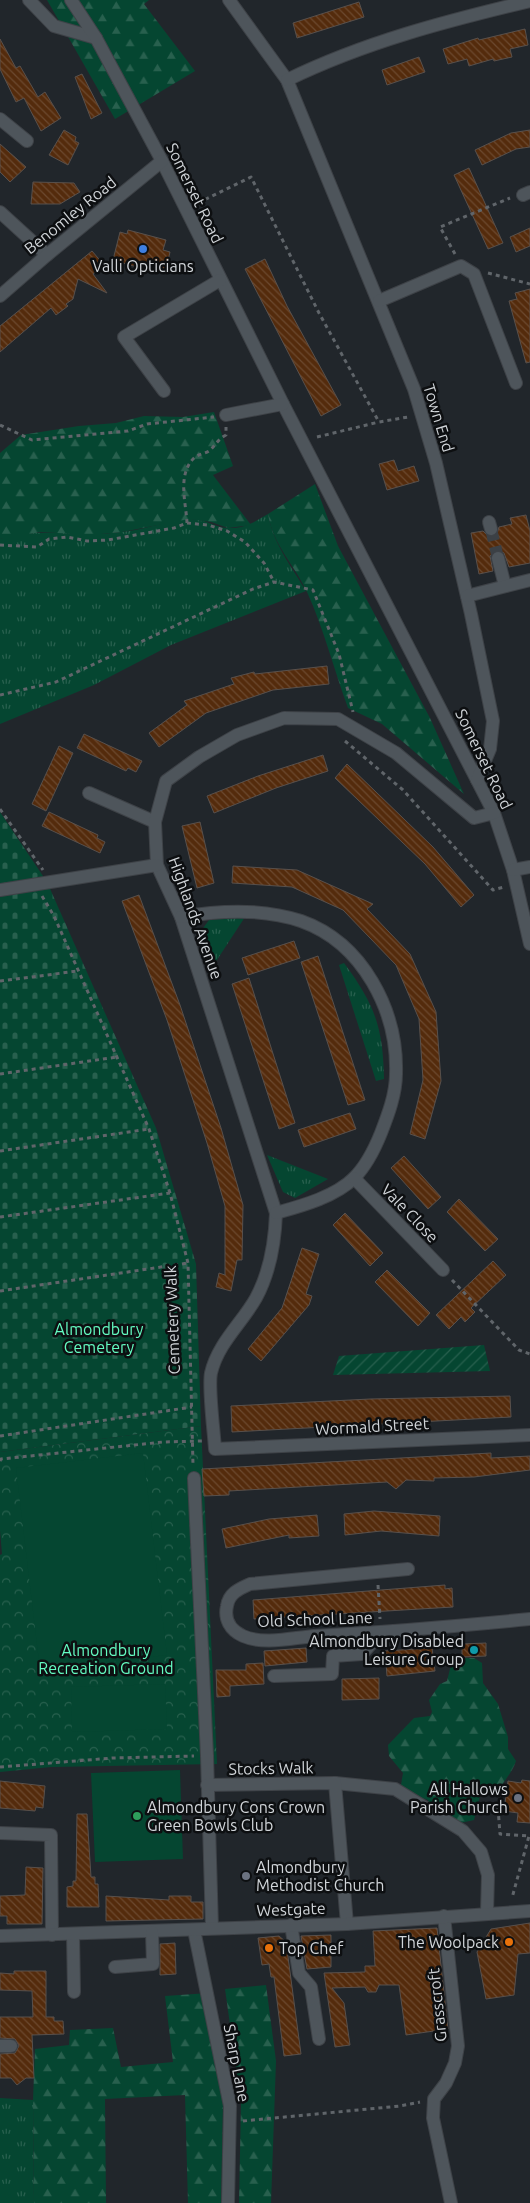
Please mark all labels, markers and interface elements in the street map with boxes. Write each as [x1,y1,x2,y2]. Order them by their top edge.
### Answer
street label: Somerset Road [163,140,227,246]
street label: Benomley Road [21,173,119,257]
marker: Valli Opticians [137,243,149,255]
place label: Valli Opticians [92,257,194,275]
street label: Town End [420,382,458,454]
street label: Somerset Road [452,706,516,812]
street label: Highlands Avenue [166,854,226,982]
street label: Vale Close [378,1180,442,1246]
street label: Cemetery Walk [161,1265,183,1375]
park label: Almondbury Cemetery [55,1320,144,1356]
street label: Wormald Street [315,1414,430,1438]
street label: Old School Lane [257,1608,373,1630]
place label: Almondbury Disabled Leisure Group [309,1632,464,1668]
park label: Almondbury Recreation Ground [38,1641,174,1677]
marker: Almondbury Disabled Leisure Group [468,1644,480,1656]
street label: Stocks Walk [228,1758,314,1778]
place label: All Hallows Parish Church [410,1780,508,1816]
marker: All Hallows Parish Church [512,1792,524,1804]
place label: Almondbury Cons Crown Green Bowls Club [147,1798,325,1834]
marker: Almondbury Cons Crown Green Bowls Club [131,1810,143,1822]
place label: Almondbury Methodist Church [256,1858,384,1894]
marker: Almondbury Methodist Church [240,1870,252,1882]
street label: Westgate [256,1899,326,1919]
place label: The Woolpack [398,1933,499,1951]
marker: The Woolpack [503,1936,515,1948]
place label: Top Chef [279,1939,344,1957]
marker: Top Chef [263,1942,275,1954]
street label: Grasscroft [424,1967,450,2043]
street label: Sharp Lane [221,2022,253,2104]

